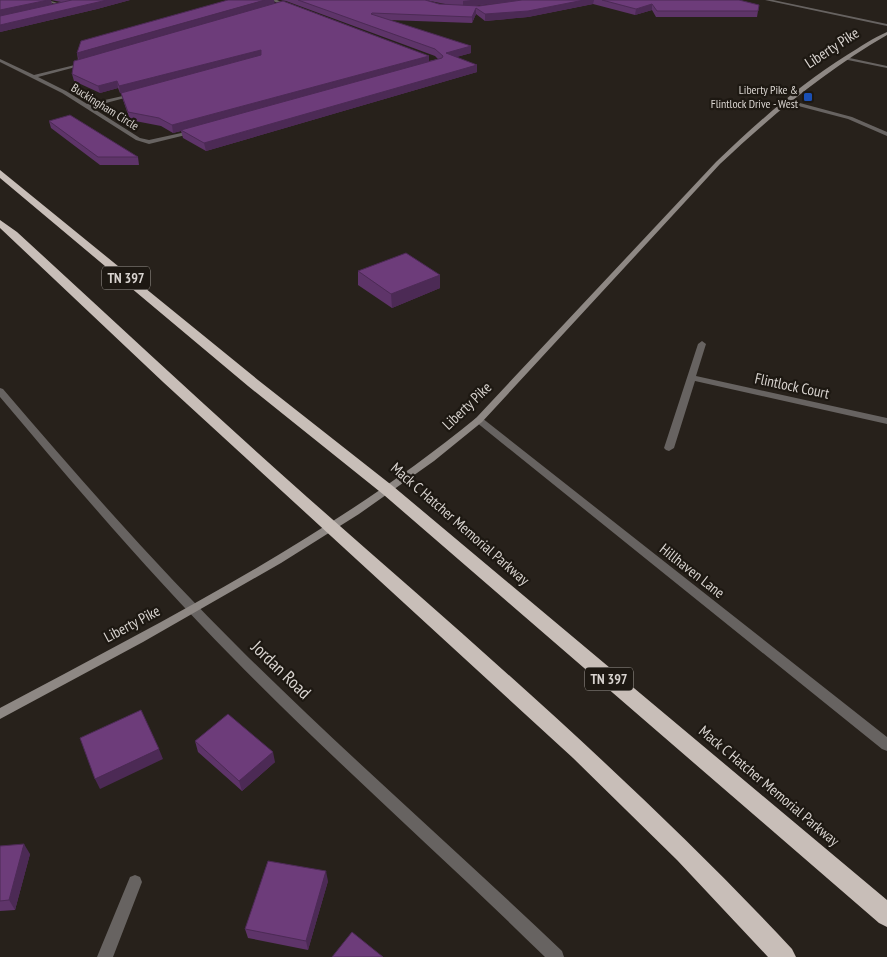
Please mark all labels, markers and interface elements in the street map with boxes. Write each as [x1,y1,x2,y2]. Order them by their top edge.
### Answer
street label: Liberty Pike [801,23,862,72]
street label: Buckingham Circle [69,80,142,133]
place label: Liberty Pike & Flintlock Drive - West [711,82,799,111]
marker: Liberty Pike & Flintlock Drive - West [802,91,814,103]
road number: TN 397 [102,266,150,290]
street label: Flintlock Court [753,368,831,403]
street label: Liberty Pike [438,378,495,434]
street label: Mack C Hatcher Memorial Parkway [387,458,534,589]
street label: Hillhaven Lane [656,539,729,602]
street label: Liberty Pike [100,601,163,646]
street label: Jordan Road [246,635,316,704]
road number: TN 397 [585,668,633,691]
street label: Mack C Hatcher Memorial Parkway [695,721,844,850]

